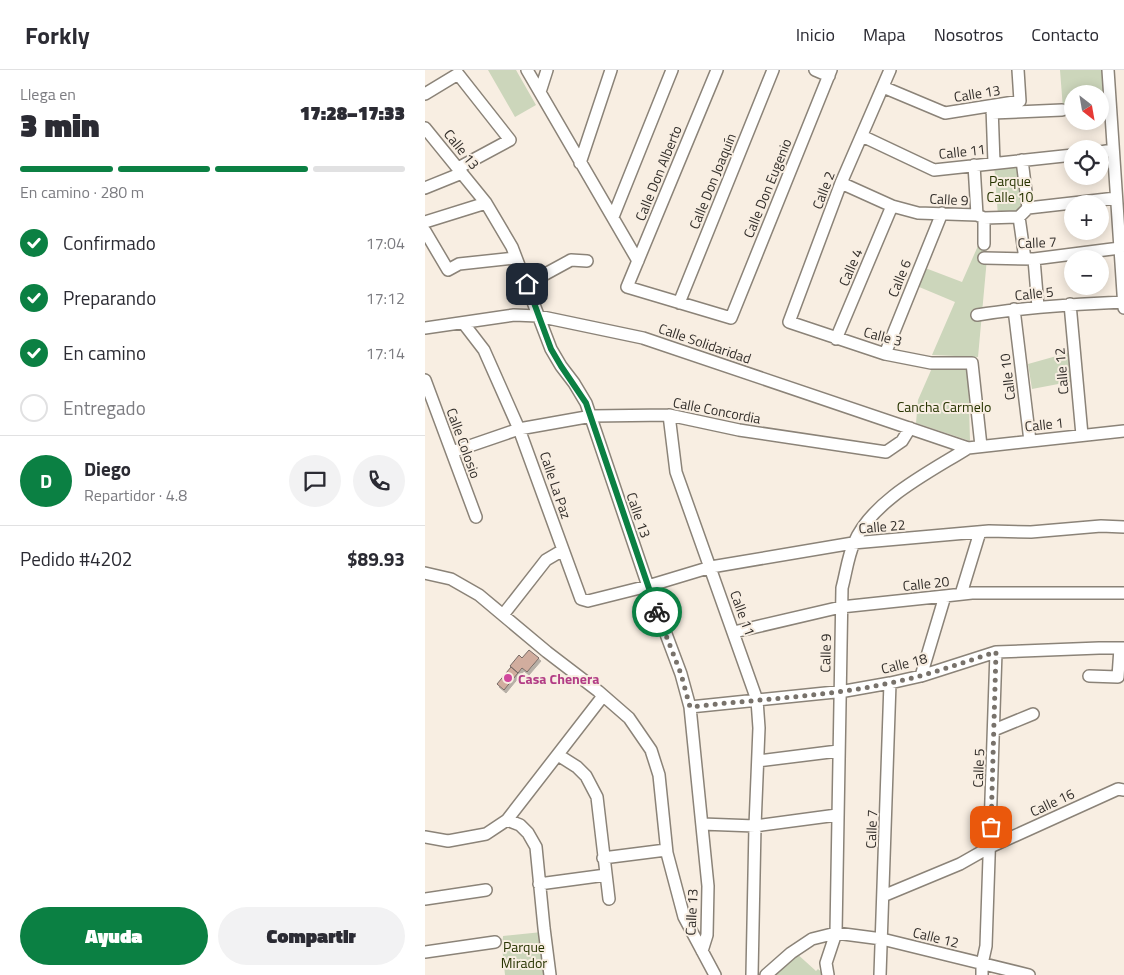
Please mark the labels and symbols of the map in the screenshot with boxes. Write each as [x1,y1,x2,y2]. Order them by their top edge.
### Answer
street label: Calle 13 [952,79,1002,107]
north arrow [1064,85,1109,130]
street label: Calle Don Alberto [629,122,687,224]
street label: Calle 13 [439,124,485,174]
street label: Calle Don Joaquín [683,130,741,232]
street label: Calle Don Eugenio [737,135,797,241]
street label: Calle 11 [938,138,986,164]
street label: Calle 2 [806,168,840,212]
park label: Parque Calle 10 [987,170,1034,207]
street label: Calle 9 [929,187,969,211]
street label: Calle 7 [1017,231,1057,253]
street label: Calle 4 [833,245,867,289]
street label: Calle 6 [882,256,916,300]
pin [506,263,548,305]
street label: Calle 5 [1013,280,1055,305]
street label: Calle Solidaridad [656,317,754,369]
street label: Calle 3 [861,321,905,351]
street label: Calle 12 [1048,347,1074,395]
street label: Calle 10 [994,352,1020,402]
street label: Calle Concordia [671,391,763,429]
park label: Cancha Carmelo [897,396,991,417]
street label: Calle Colosio [442,405,486,481]
street label: Calle 1 [1023,412,1065,436]
street label: Calle La Paz [535,449,577,521]
street label: Calle 13 [621,489,657,541]
street label: Calle 22 [858,513,906,539]
street label: Calle 20 [902,570,951,596]
courier [632,587,682,637]
street label: Calle 11 [725,587,761,639]
street label: Calle 9 [814,633,836,673]
street label: Calle 18 [879,647,929,679]
place label: Casa Chenera [518,668,599,689]
marker: Casa Chenera [502,672,514,684]
street label: Calle 5 [967,748,989,788]
street label: Calle 16 [1026,783,1078,821]
pin [970,806,1012,848]
street label: Calle 7 [860,809,882,849]
street label: Calle 13 [679,888,703,936]
street label: Calle 12 [911,921,961,953]
park label: Parque Mirador [501,936,547,973]

